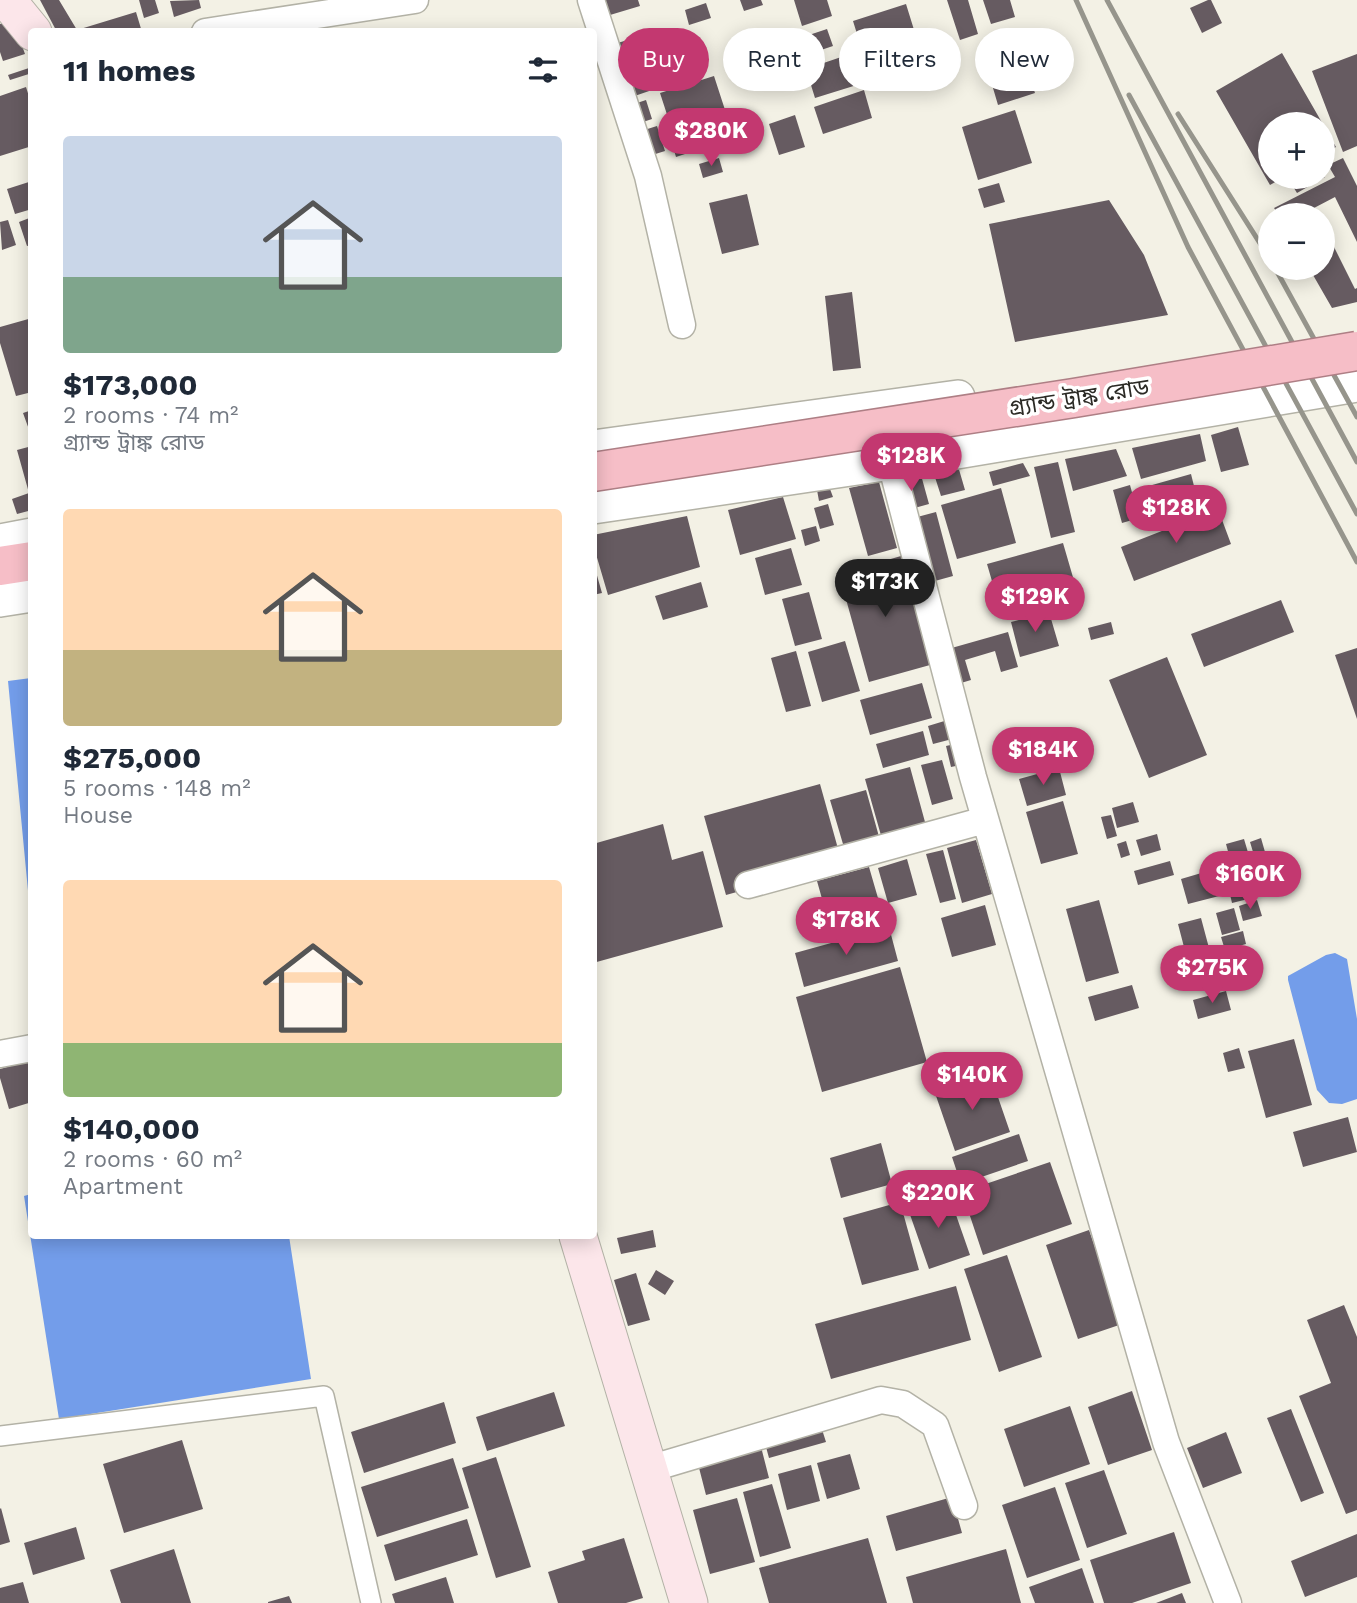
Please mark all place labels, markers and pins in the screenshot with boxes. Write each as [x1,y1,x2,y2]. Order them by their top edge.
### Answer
pin: $280K [662,108,760,168]
pin: $128K [862,434,960,493]
pin: $128K [1127,486,1225,545]
pin: $173K [836,560,934,619]
pin: $129K [986,574,1084,634]
pin: $184K [994,728,1092,787]
pin: $160K [1201,852,1299,911]
pin: $178K [797,898,895,957]
pin: $275K [1163,946,1261,1005]
pin: $140K [923,1052,1021,1112]
pin: $220K [889,1170,987,1230]

